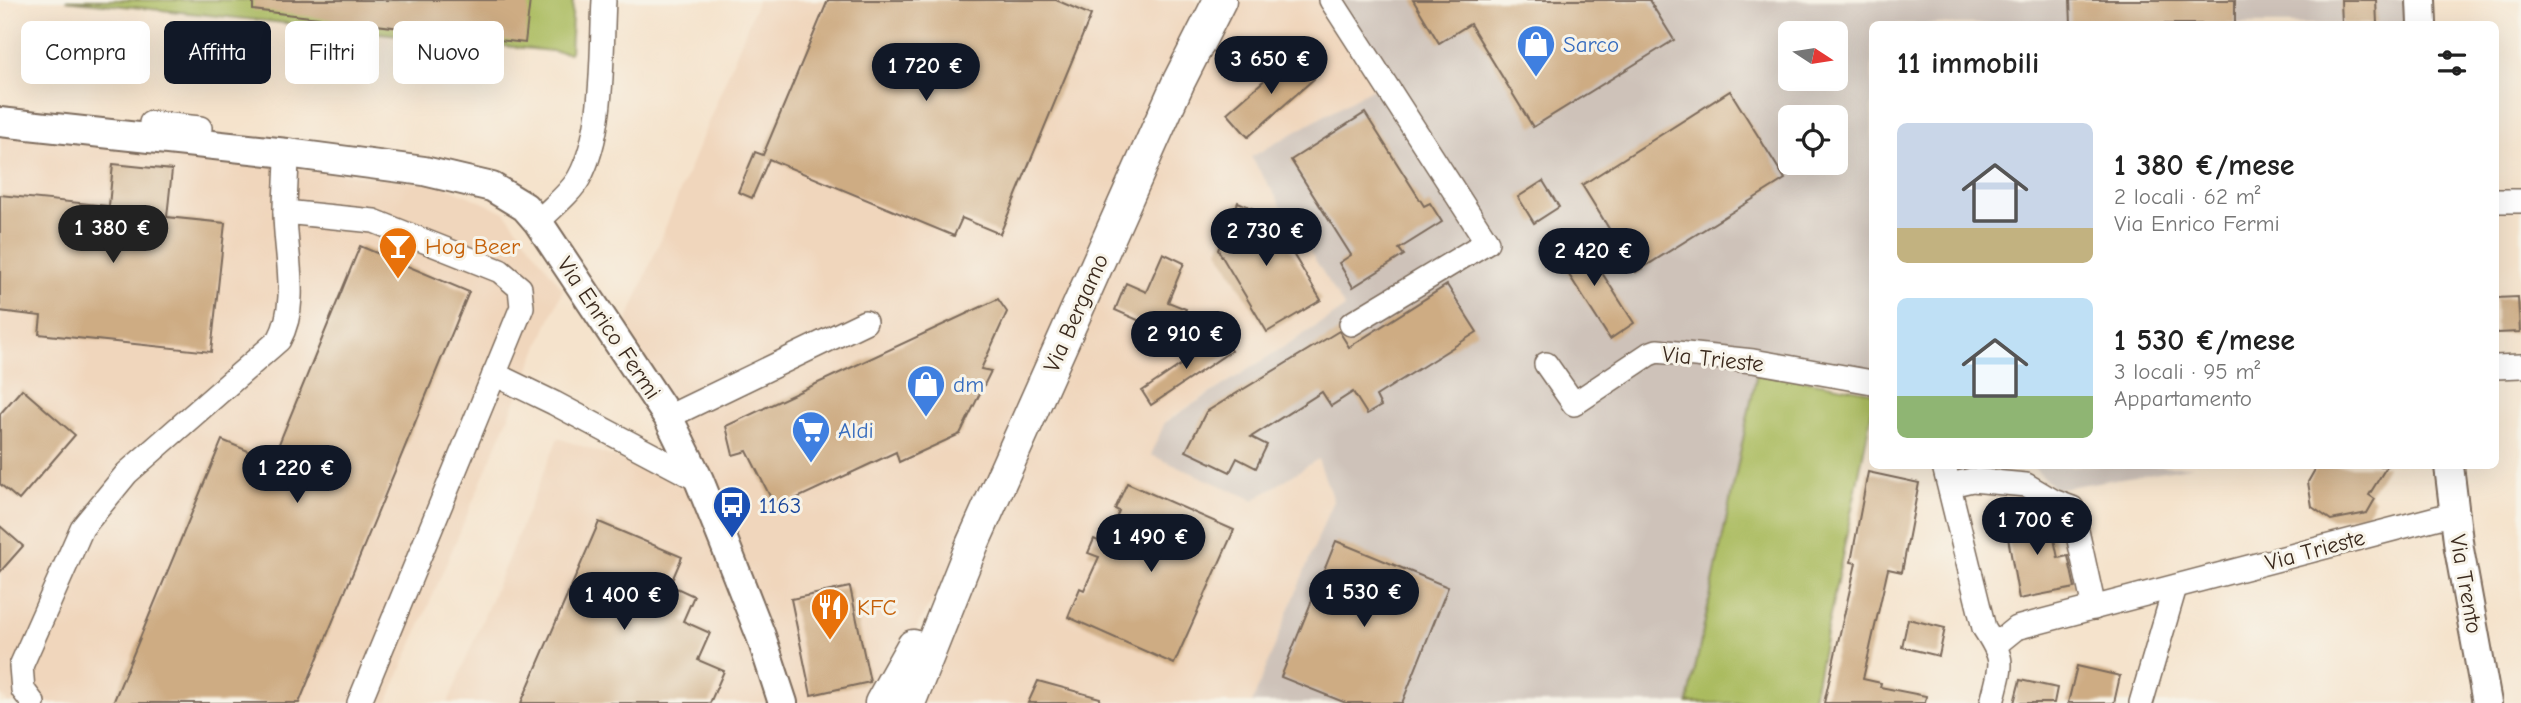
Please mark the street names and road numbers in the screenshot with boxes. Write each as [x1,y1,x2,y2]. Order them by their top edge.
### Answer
street label: Via Bergamo [1038,250,1114,376]
street label: Via Enrico Fermi [551,252,667,404]
street label: Via Trieste [1661,340,1765,378]
street label: Via Trieste [2262,524,2368,576]
street label: Via Trento [2444,532,2488,636]

